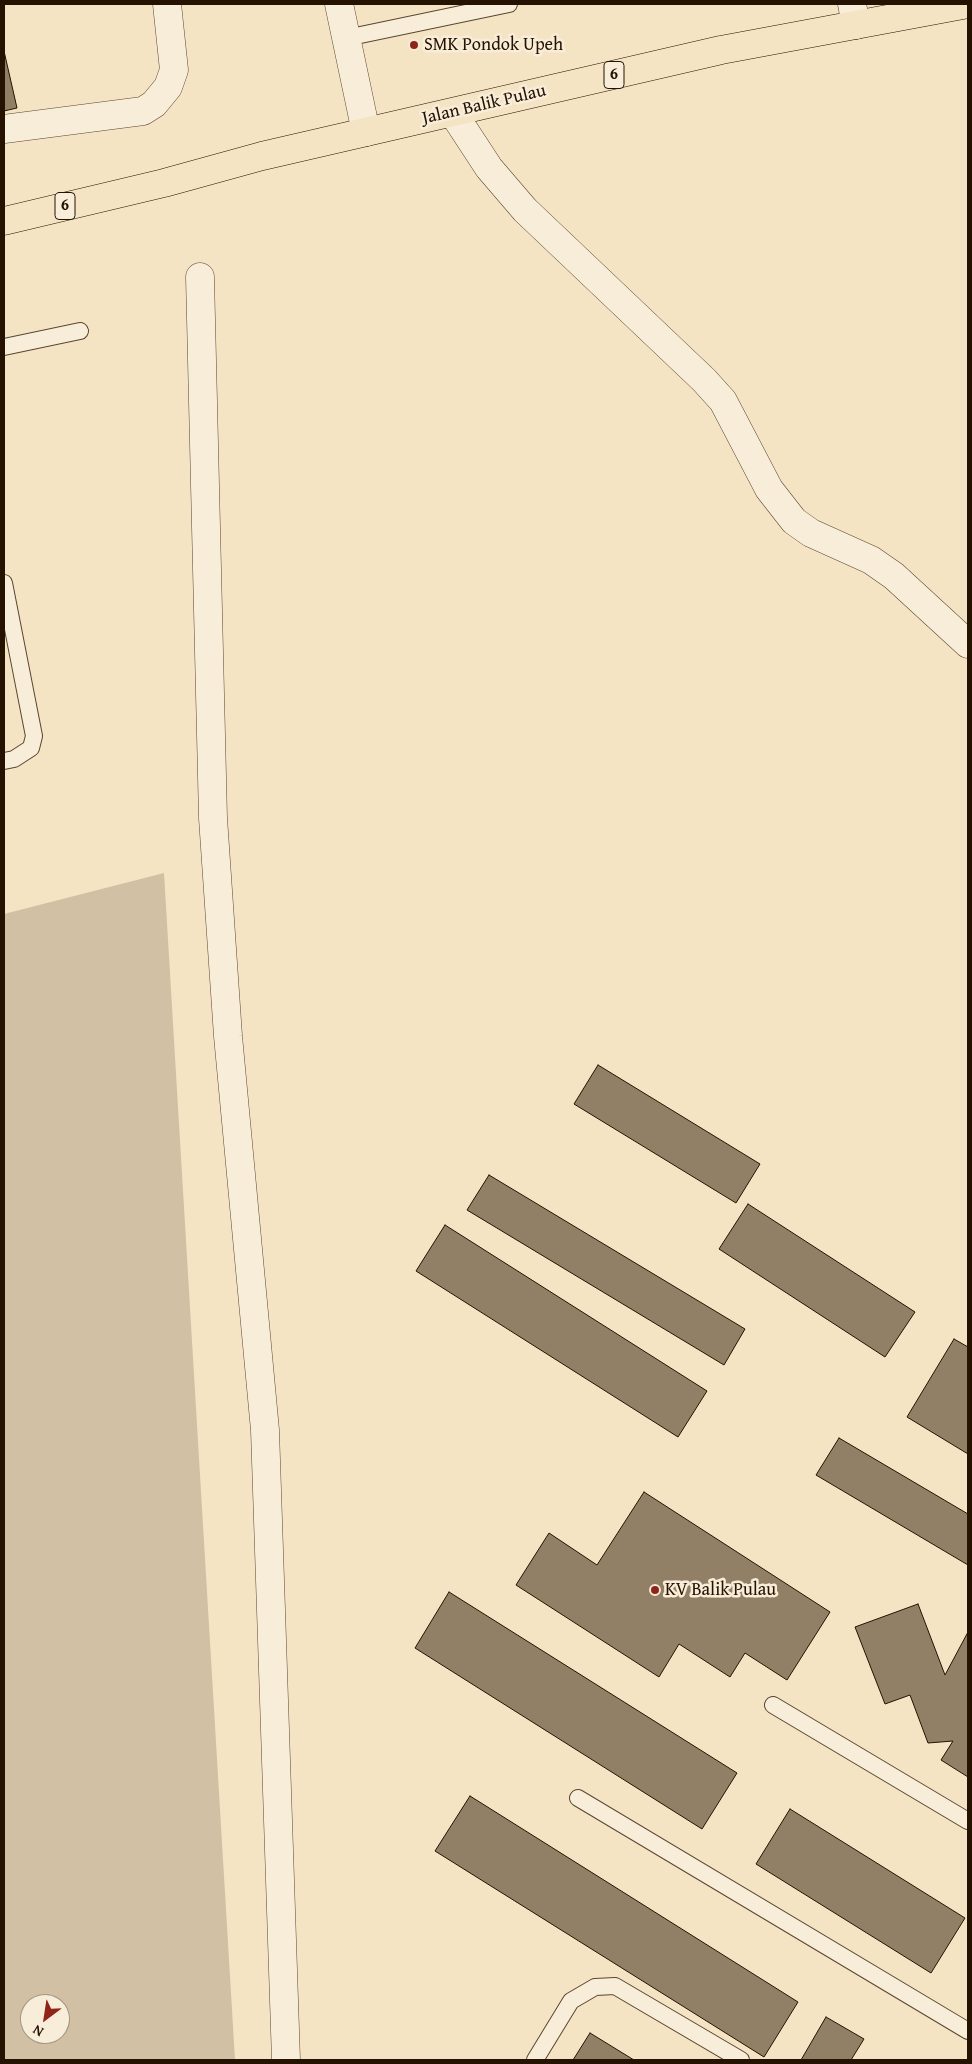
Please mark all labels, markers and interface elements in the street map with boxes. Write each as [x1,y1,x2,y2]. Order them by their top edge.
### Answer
place label: SMK Pondok Upeh [424,34,563,56]
marker: SMK Pondok Upeh [408,39,420,51]
road number: 6 [604,62,624,88]
street label: Jalan Balik Pulau [420,80,548,130]
road number: 6 [55,192,75,220]
place label: KV Balik Pulau [665,1579,776,1601]
marker: KV Balik Pulau [649,1584,661,1596]
north arrow [20,1994,70,2044]
text: N [29,2020,47,2042]

